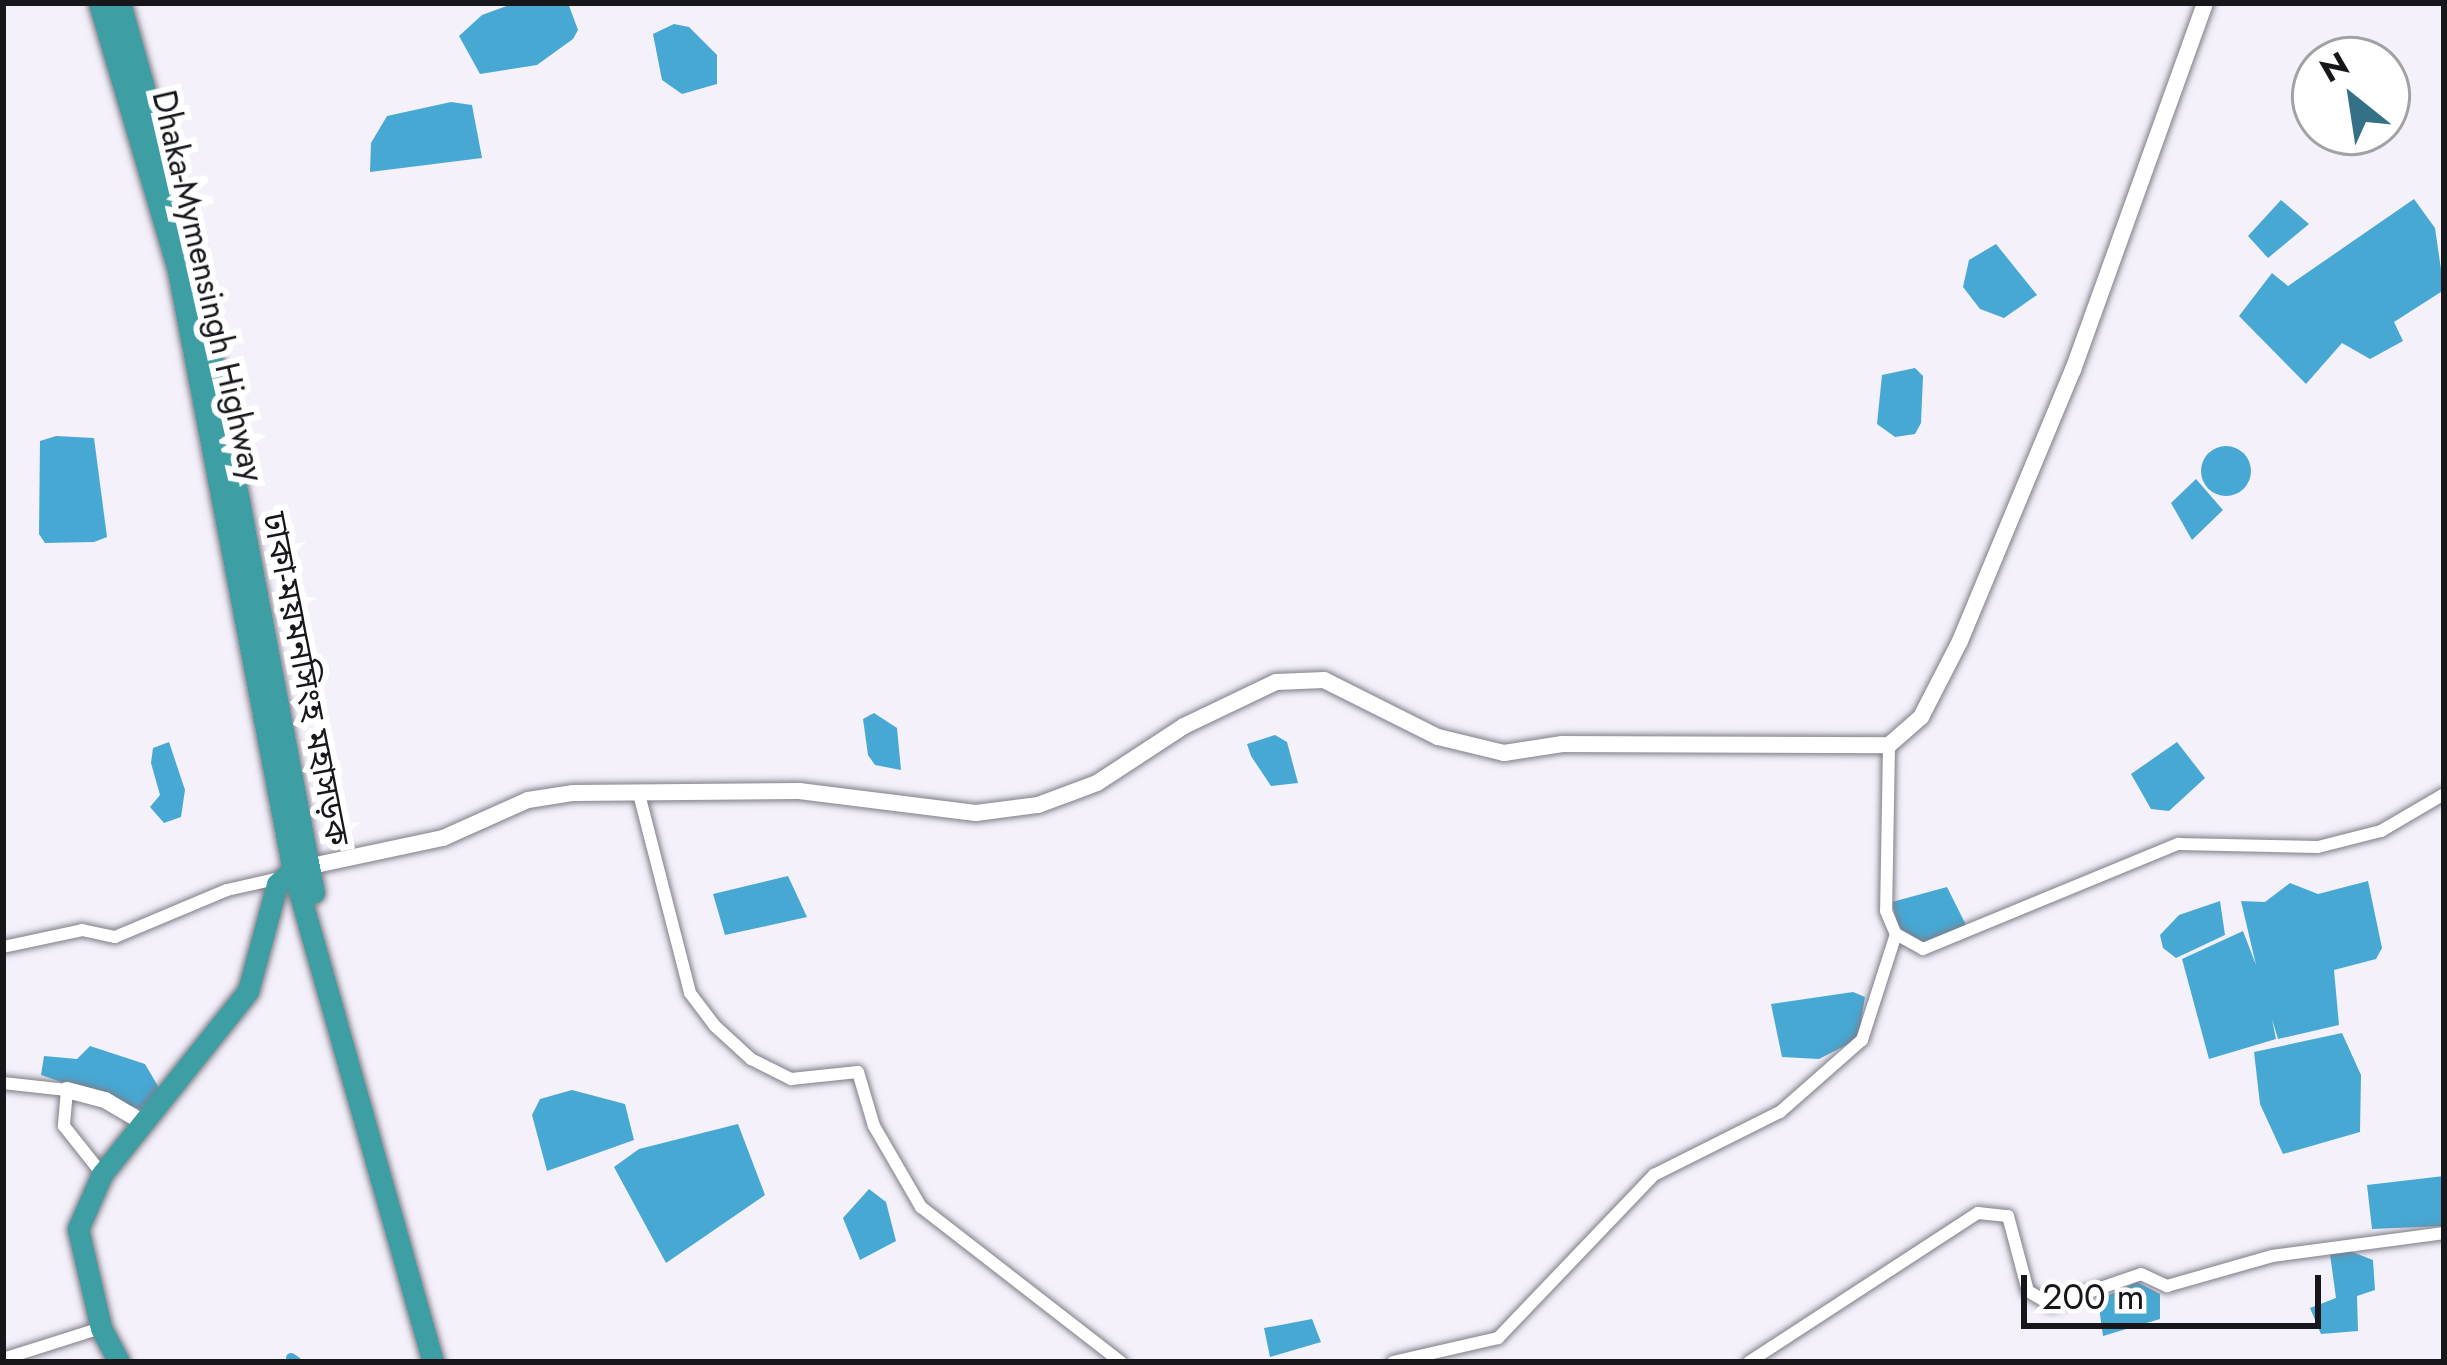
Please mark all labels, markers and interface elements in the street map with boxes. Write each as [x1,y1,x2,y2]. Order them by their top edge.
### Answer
north arrow [2291,36,2411,156]
text: N [2311,40,2357,94]
street label: Dhaka-Mymensingh Highway [144,87,272,485]
street label: ঢাকা-ময়মনসিংহ মহাসড়ক [254,509,358,849]
scale bar [2027,1251,2327,1325]
text: 200 m [2042,1270,2145,1322]

